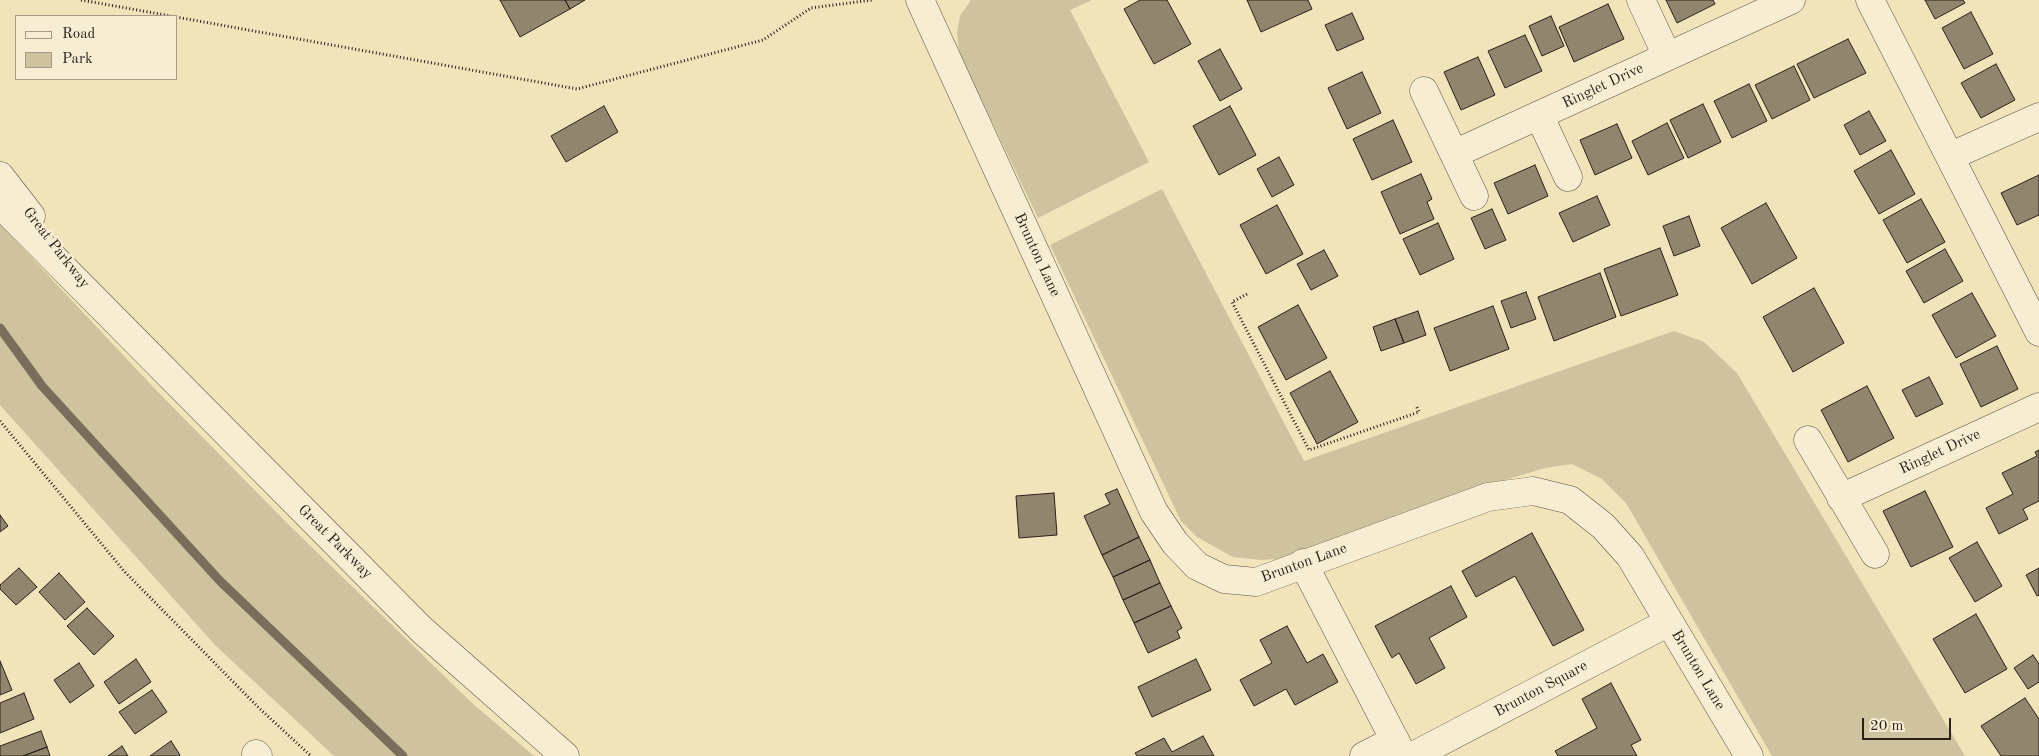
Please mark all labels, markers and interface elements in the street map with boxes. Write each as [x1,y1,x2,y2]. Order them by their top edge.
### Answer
legend [15,15,178,80]
text: Road [62,27,95,42]
text: Park [62,52,93,67]
street label: Ringlet Drive [1560,59,1646,113]
street label: Great Parkway [19,204,93,292]
street label: Brunton Lane [1010,210,1064,300]
street label: Ringlet Drive [1897,425,1983,479]
street label: Great Parkway [294,501,376,583]
street label: Brunton Lane [1259,539,1349,587]
street label: Brunton Lane [1667,627,1729,713]
street label: Brunton Square [1491,657,1591,721]
scale bar [1864,708,1953,740]
text: 20 m [1870,719,1904,734]

